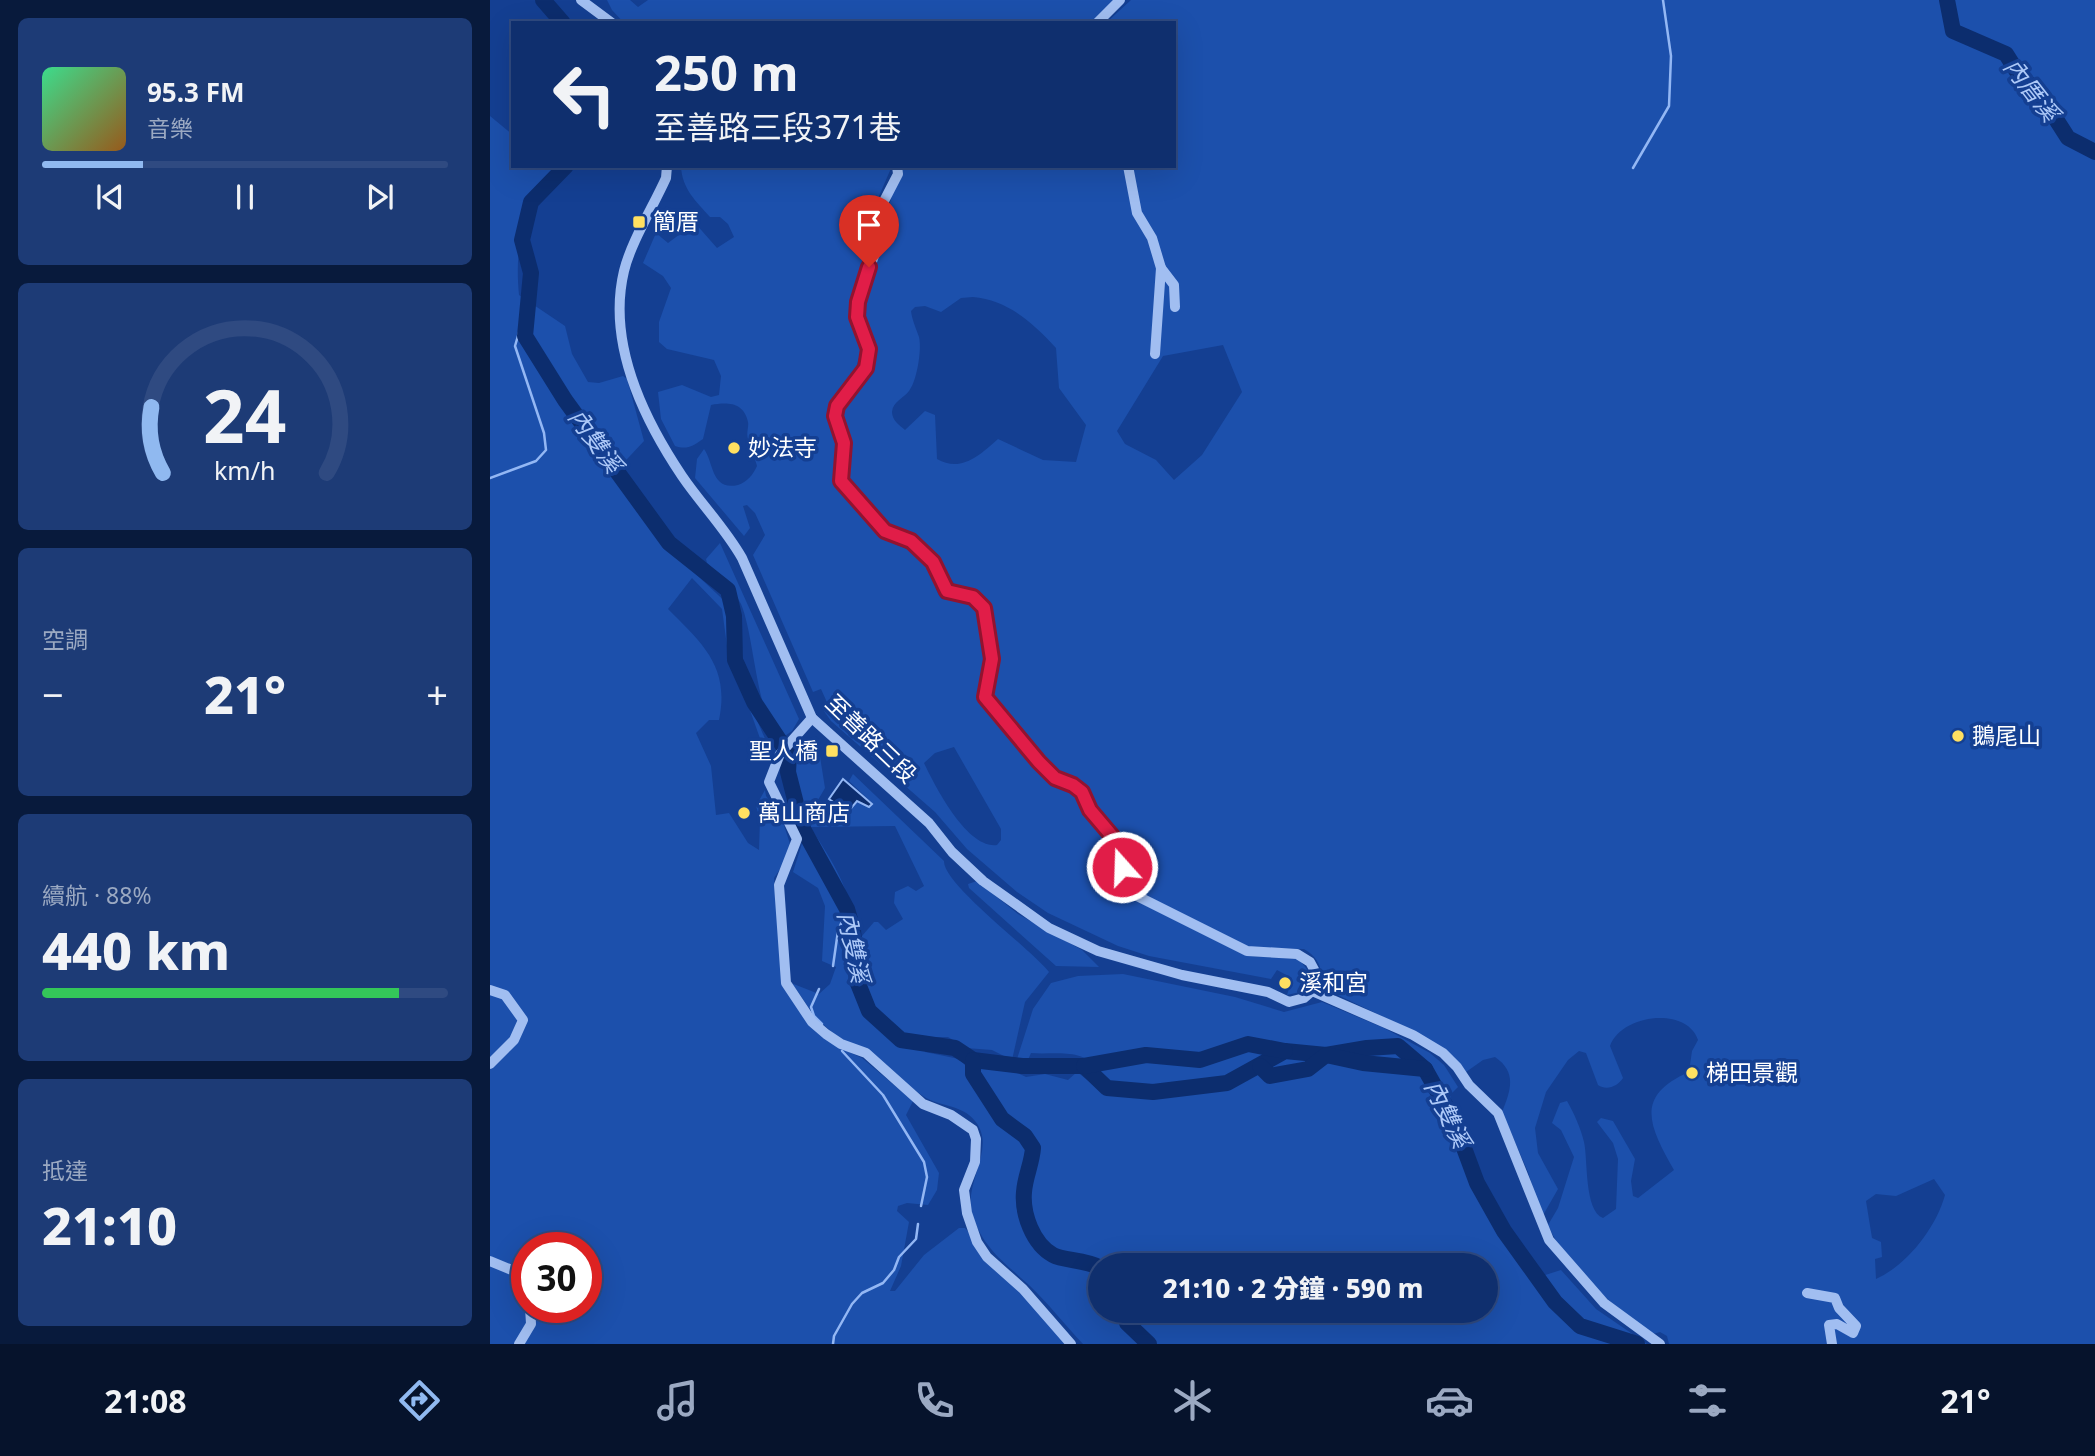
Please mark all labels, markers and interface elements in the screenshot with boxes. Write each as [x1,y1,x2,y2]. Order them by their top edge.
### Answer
text: 250 m [654,39,799,105]
icon: left [539,49,630,140]
water label: 內厝溪 [1997,51,2069,130]
text: 95.3 FM [147,74,244,110]
text: 至善路三段371巷 [654,105,901,148]
text: 音樂 [147,112,193,144]
icon: previous [91,178,129,216]
icon: pause [226,178,264,216]
icon: next [361,178,399,216]
pin [839,195,899,267]
place label: 簡厝 [653,205,699,237]
icon: arrive [850,206,888,244]
marker: 簡厝 [631,214,647,230]
text: 24 [203,365,287,464]
water label: 內雙溪 [562,401,632,481]
place label: 妙法寺 [748,431,817,463]
marker: 妙法寺 [726,440,742,456]
text: km/h [214,453,276,487]
text: 空調 [42,623,88,655]
text: 21° [204,658,286,729]
text: − [42,668,64,720]
text: + [426,668,448,720]
street label: 至善路三段 [819,687,924,790]
place label: 鵝尾山 [1972,719,2041,751]
marker: 鵝尾山 [1950,728,1966,744]
place label: 聖人橋 [749,734,818,766]
marker: 聖人橋 [824,743,840,759]
place label: 萬山商店 [758,796,850,828]
marker: 萬山商店 [736,805,752,821]
position arrow [1085,830,1159,904]
text: 續航 · 88% [42,879,152,911]
water label: 內雙溪 [831,908,879,988]
text: 440 km [42,914,230,985]
place label: 溪和宮 [1299,966,1368,998]
marker: 溪和宮 [1277,975,1293,991]
place label: 梯田景觀 [1706,1056,1798,1088]
marker: 梯田景觀 [1684,1065,1700,1081]
water label: 內雙溪 [1418,1074,1480,1156]
text: 抵達 [42,1154,88,1186]
text: 21:10 [42,1189,177,1260]
speed limit sign: 30 [511,1232,602,1323]
text: 21:10 · 2 分鐘 · 590 m [1163,1270,1423,1306]
icon: directions [395,1376,444,1425]
icon: music [653,1376,702,1425]
icon: phone [910,1376,959,1425]
icon: climate [1168,1376,1217,1425]
icon: car [1425,1376,1474,1425]
icon: filters [1683,1376,1732,1425]
text: 21:08 [104,1379,187,1422]
text: 21° [1940,1379,1991,1422]

